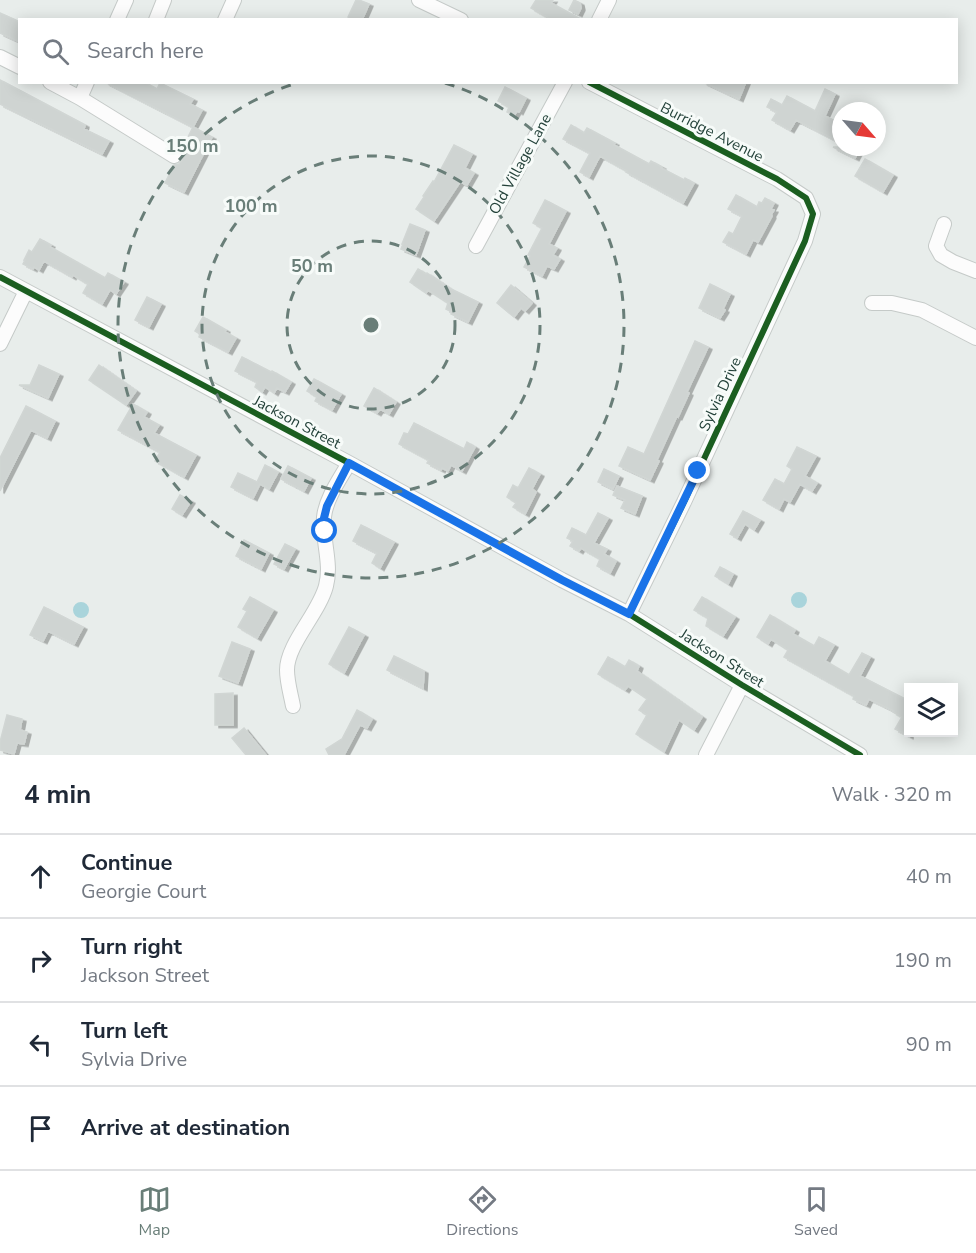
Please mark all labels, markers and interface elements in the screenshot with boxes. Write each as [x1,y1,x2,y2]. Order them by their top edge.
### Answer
search box [18,18,958,84]
icon: search [39,35,72,68]
text: Search here [87,36,204,66]
street label: Burridge Avenue [657,97,767,167]
north arrow [832,102,886,156]
street label: Old Village Lane [484,110,556,218]
text: 150 m [165,134,219,158]
text: 100 m [224,194,278,218]
text: 50 m [291,254,333,278]
centre of rings [361,315,381,335]
street label: Sylvia Drive [694,354,746,434]
street label: Jackson Street [249,390,345,454]
route end [684,457,710,483]
route start [311,517,337,543]
street label: Jackson Street [675,624,769,692]
map controls [904,683,958,737]
button: layers [904,683,958,737]
text: 4 min [24,777,91,812]
text: Walk · 320 m [832,781,952,808]
text: Continue [81,848,172,878]
icon: ahead [24,860,57,893]
text: 40 m [906,863,952,890]
text: Georgie Court [81,878,206,905]
text: Turn right [81,932,182,962]
icon: right [24,944,57,977]
text: 190 m [894,947,952,974]
text: Jackson Street [81,962,209,989]
text: Turn left [81,1016,168,1046]
icon: left [24,1028,57,1061]
text: 90 m [906,1031,952,1058]
text: Sylvia Drive [81,1046,187,1073]
icon: arrive [24,1112,57,1145]
text: Arrive at destination [81,1113,290,1143]
tab: Map [138,1183,171,1241]
tab: Directions [446,1183,518,1241]
tab: Saved [794,1183,838,1241]

